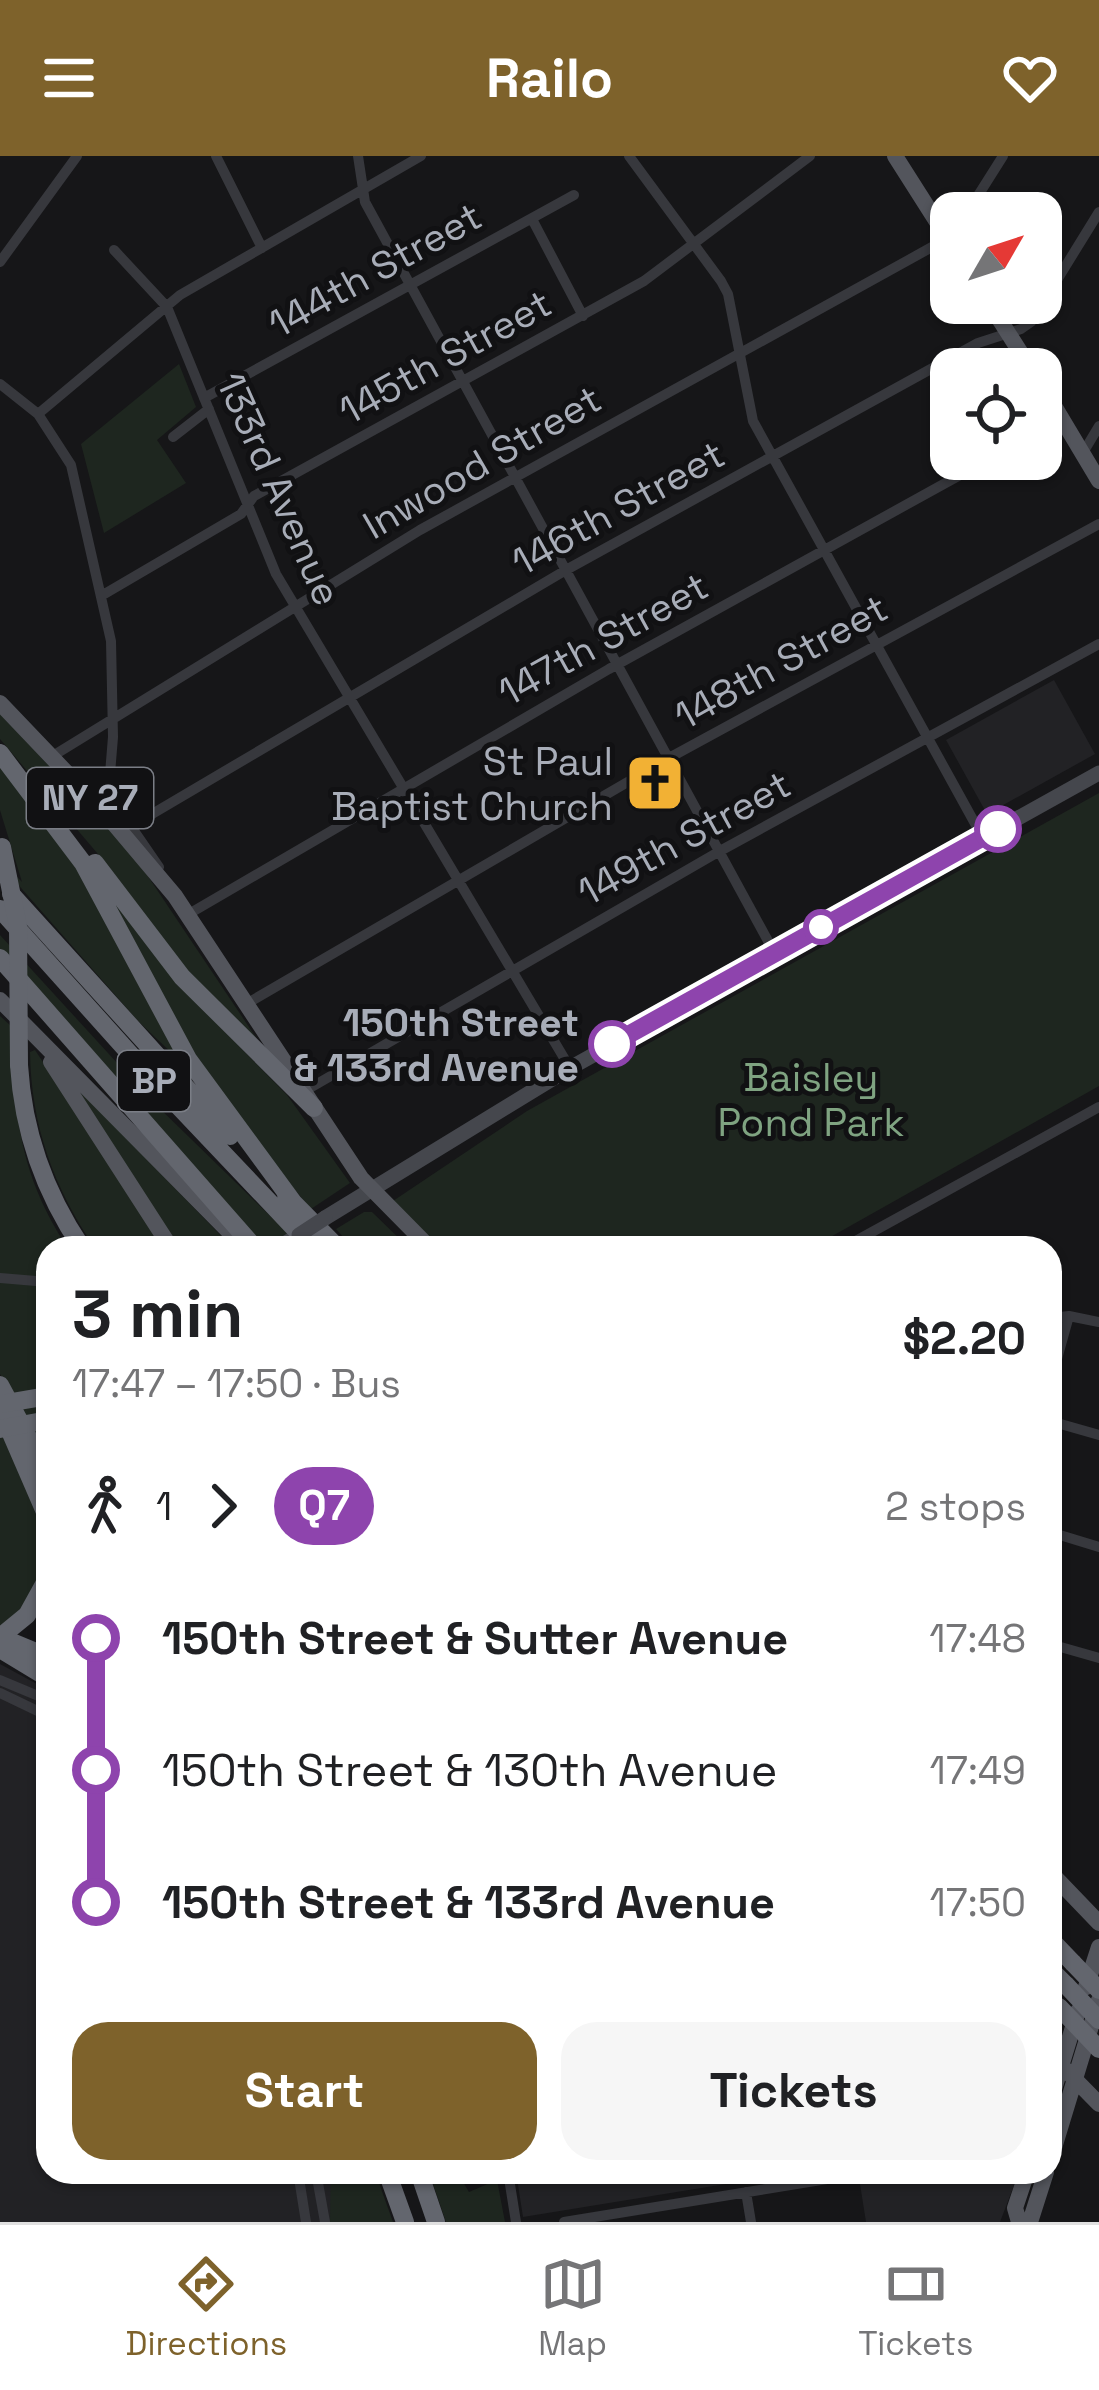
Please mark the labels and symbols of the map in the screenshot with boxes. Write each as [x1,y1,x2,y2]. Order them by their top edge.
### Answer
street label: 144th Street [260,191,490,349]
north arrow [930,192,1062,324]
street label: 145th Street [330,279,560,435]
street label: 133rd Avenue [206,365,352,613]
street label: Inwood Street [354,374,610,550]
street label: 146th Street [503,429,733,587]
street label: 147th Street [489,561,717,717]
street label: 148th Street [666,583,896,741]
place label: St Paul Baptist Church [331,737,613,831]
church icon: St Paul Baptist Church [624,752,686,814]
street label: 149th Street [569,759,799,917]
road number: NY 27 [27,768,153,828]
unlabelled marker [976,807,1020,851]
unlabelled marker [805,911,837,943]
place label: 150th Street & 133rd Avenue [294,998,579,1092]
marker: 150th Street & 133rd Avenue [590,1022,634,1066]
road number: BP [118,1051,190,1111]
park label: Baisley Pond Park [717,1053,905,1147]

